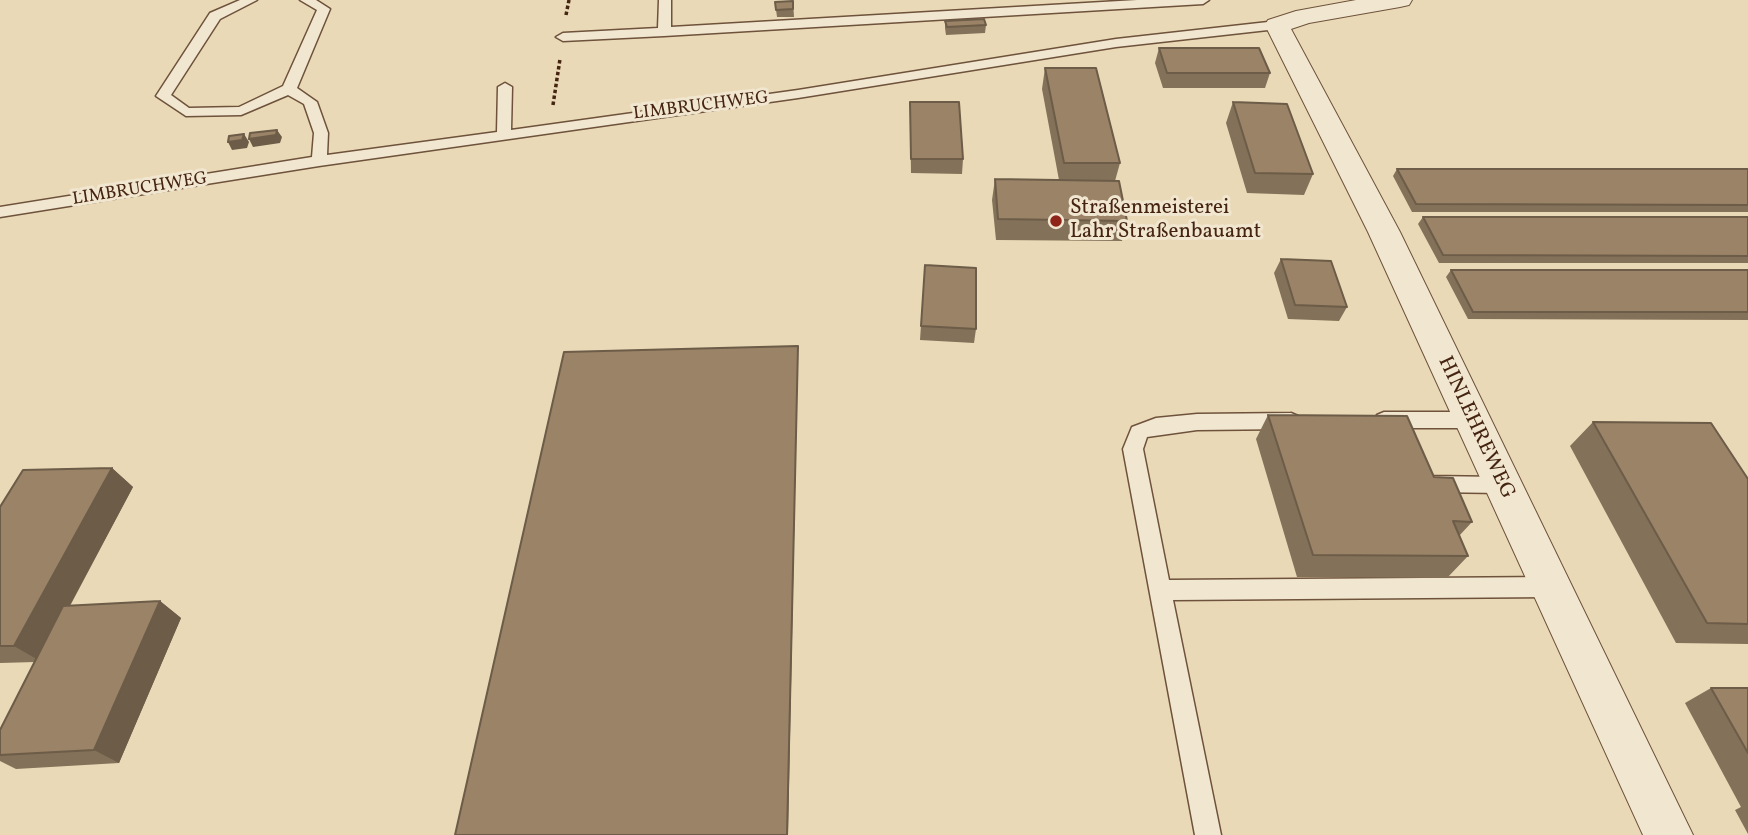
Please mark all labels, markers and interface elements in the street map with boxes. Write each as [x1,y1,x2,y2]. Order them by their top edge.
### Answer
street label: LIMBRUCHWEG [632,88,770,126]
street label: LIMBRUCHWEG [71,169,209,211]
place label: Straßenmeisterei Lahr Straßenbauamt [1070,196,1261,246]
marker: Straßenmeisterei Lahr Straßenbauamt [1048,213,1064,229]
street label: HINLEHREWEG [1431,353,1519,503]

